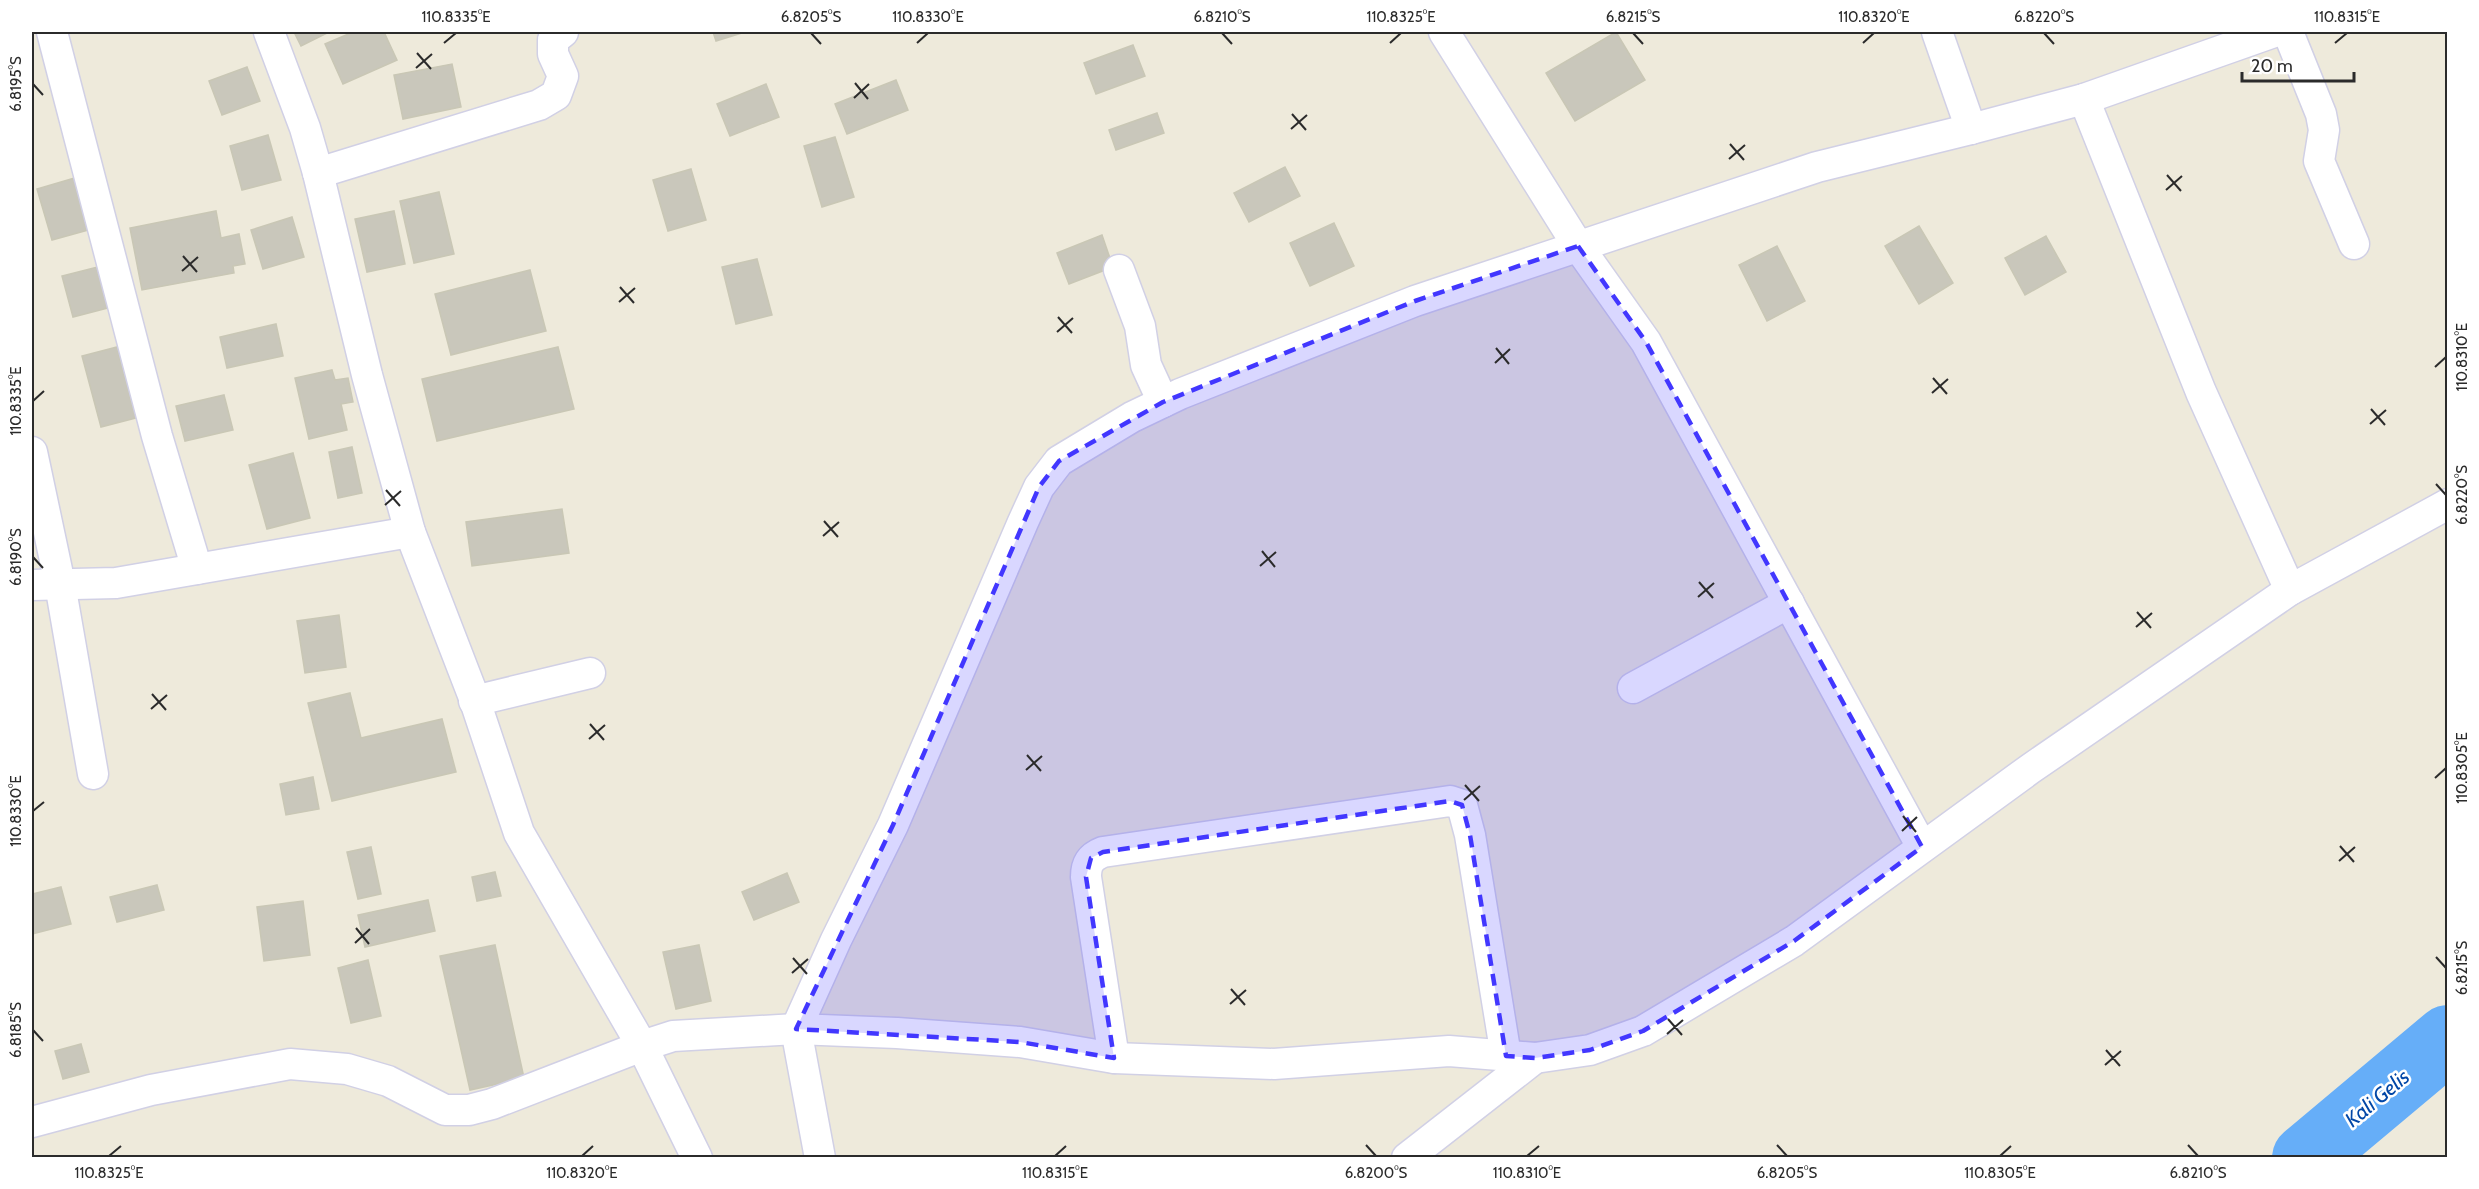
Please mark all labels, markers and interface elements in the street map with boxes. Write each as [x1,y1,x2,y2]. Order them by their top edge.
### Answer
text: 110.8335°E [421,8,491,26]
text: 6.8205°S [781,8,841,26]
text: 110.8330°E [892,8,964,26]
text: 6.8210°S [1193,8,1251,26]
text: 110.8325°E [1367,8,1435,26]
text: 6.8215°S [1606,8,1661,26]
text: 110.8320°E [1838,8,1910,26]
text: 6.8220°S [2014,8,2074,26]
text: 110.8315°E [2314,8,2380,26]
scale bar [2242,45,2354,83]
text: 20 m [2251,55,2293,77]
text: 6.8195°S [7,56,25,112]
text: 110.8310°E [2453,323,2471,391]
text: 110.8335°E [7,366,25,436]
text: 6.8220°S [2453,465,2471,525]
text: 6.8190°S [7,528,25,586]
text: 110.8305°E [2453,732,2471,804]
text: 110.8330°E [7,775,25,847]
text: 6.8215°S [2453,940,2471,995]
text: 6.8185°S [7,1002,25,1058]
water label: Kali Gelis [2340,1064,2414,1132]
text: 110.8325°E [75,1164,143,1182]
text: 110.8320°E [546,1164,618,1182]
text: 110.8315°E [1022,1164,1088,1182]
text: 6.8200°S [1345,1164,1408,1182]
text: 110.8310°E [1493,1164,1561,1182]
text: 6.8205°S [1757,1164,1817,1182]
text: 110.8305°E [1964,1164,2036,1182]
text: 6.8210°S [2169,1164,2227,1182]

